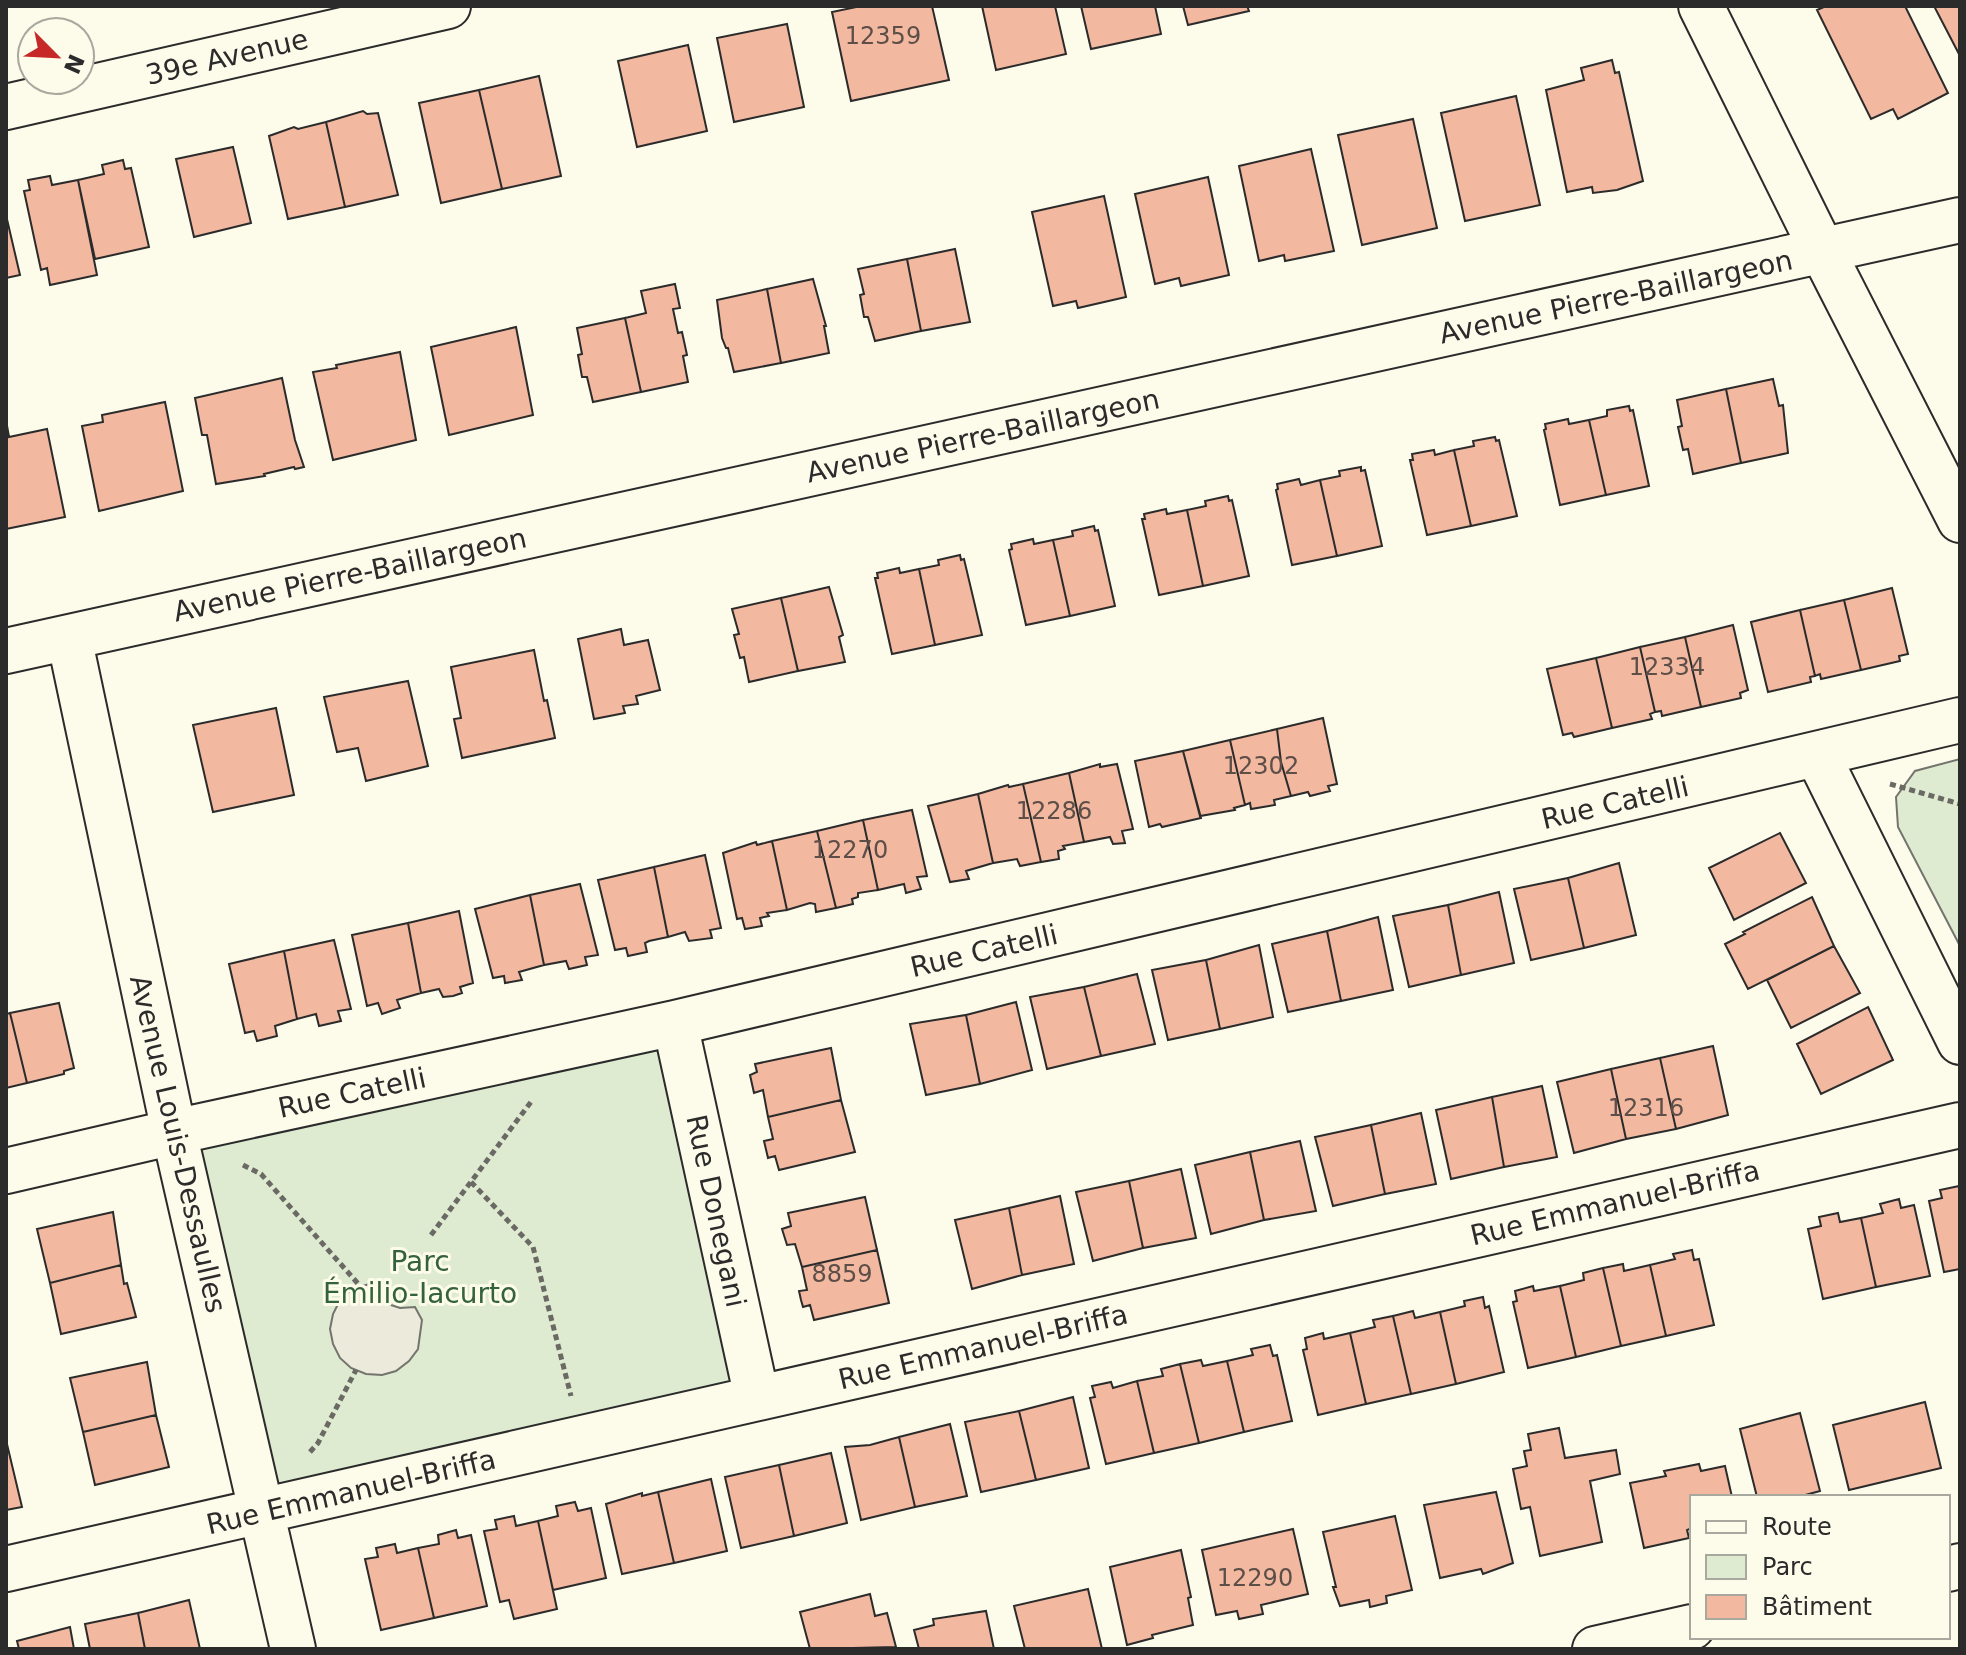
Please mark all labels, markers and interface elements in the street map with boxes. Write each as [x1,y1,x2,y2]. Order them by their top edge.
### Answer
north arrow [16,16,96,96]
street label: 39e Avenue [143,22,311,92]
house number: 12359 [845,22,921,50]
text: N [59,50,89,77]
street label: Avenue Pierre-Baillargeon [1436,243,1796,351]
street label: Avenue Pierre-Baillargeon [803,382,1163,490]
street label: Avenue Pierre-Baillargeon [170,521,530,629]
house number: 12334 [1629,653,1705,681]
house number: 12302 [1223,752,1299,780]
street label: Rue Catelli [1538,770,1692,836]
house number: 12286 [1016,797,1092,825]
house number: 12270 [812,836,888,864]
street label: Rue Catelli [907,918,1061,984]
street label: Avenue Louis-Dessaulles [123,972,233,1316]
street label: Rue Catelli [275,1061,429,1125]
house number: 12316 [1608,1094,1684,1122]
street label: Rue Donegani [679,1112,753,1310]
street label: Rue Emmanuel-Briffa [1467,1154,1763,1252]
park label: Parc Émilio-Iacurto [323,1245,517,1310]
house number: 8859 [811,1260,873,1288]
street label: Rue Emmanuel-Briffa [835,1298,1131,1396]
street label: Rue Emmanuel-Briffa [203,1443,499,1541]
legend [1690,1495,1950,1639]
text: Route [1762,1513,1832,1541]
text: Parc [1762,1553,1813,1581]
house number: 12290 [1217,1564,1293,1592]
text: Bâtiment [1762,1593,1872,1621]

